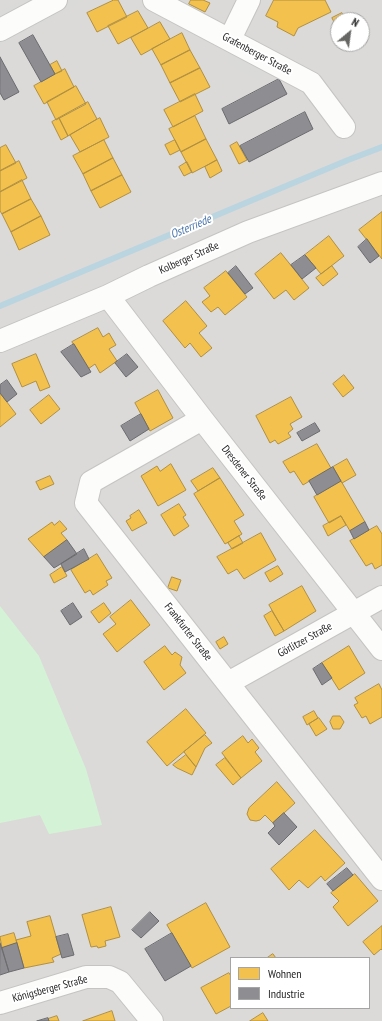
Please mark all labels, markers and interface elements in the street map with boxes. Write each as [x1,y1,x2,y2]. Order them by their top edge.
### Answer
north arrow [330,12,370,52]
text: N [349,15,361,30]
street label: Grafenberger Straße [220,30,294,78]
water label: Osterriede [168,212,214,242]
street label: Kolberger Straße [157,239,221,277]
street label: Dresdener Straße [218,443,270,503]
street label: Frankfurter Straße [161,600,215,664]
street label: Görlitzer Straße [276,620,334,660]
legend [230,957,370,1009]
text: Wohnen [268,966,302,981]
street label: Königsberger Straße [11,973,89,1005]
text: Industrie [268,986,305,1001]

